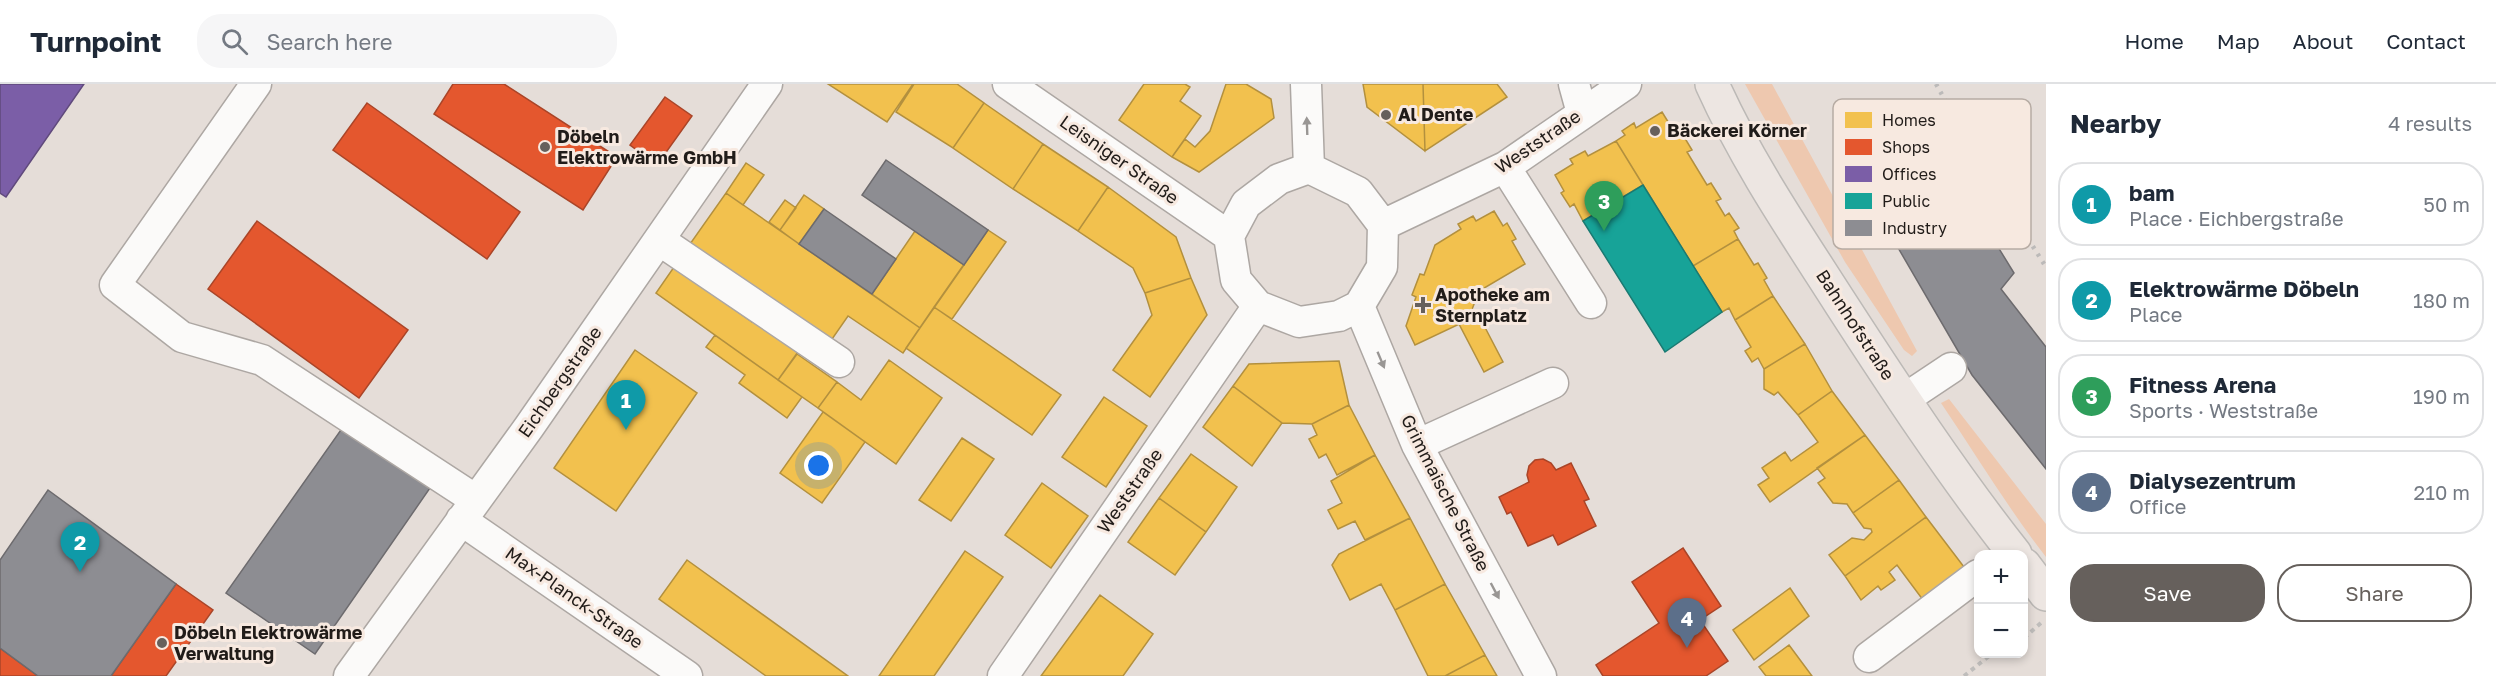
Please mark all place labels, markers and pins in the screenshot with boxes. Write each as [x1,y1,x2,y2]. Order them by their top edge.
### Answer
place label: Al Dente [1398,103,1474,125]
marker: Al Dente [1379,108,1393,122]
place label: Bäckerei Körner [1667,119,1807,141]
marker: Bäckerei Körner [1648,124,1662,138]
place label: Döbeln Elektrowärme GmbH [557,125,737,168]
marker: Döbeln Elektrowärme GmbH [538,140,552,154]
pin: 3 [1584,182,1624,231]
place label: Apotheke am Sternplatz [1435,283,1550,326]
marker: Apotheke am Sternplatz [1416,298,1430,312]
pin: 1 [606,380,646,430]
pin: 2 [60,522,100,572]
pin: 4 [1668,598,1706,648]
place label: Döbeln Elektrowärme Verwaltung [174,621,363,664]
marker: Döbeln Elektrowärme Verwaltung [155,636,169,650]

